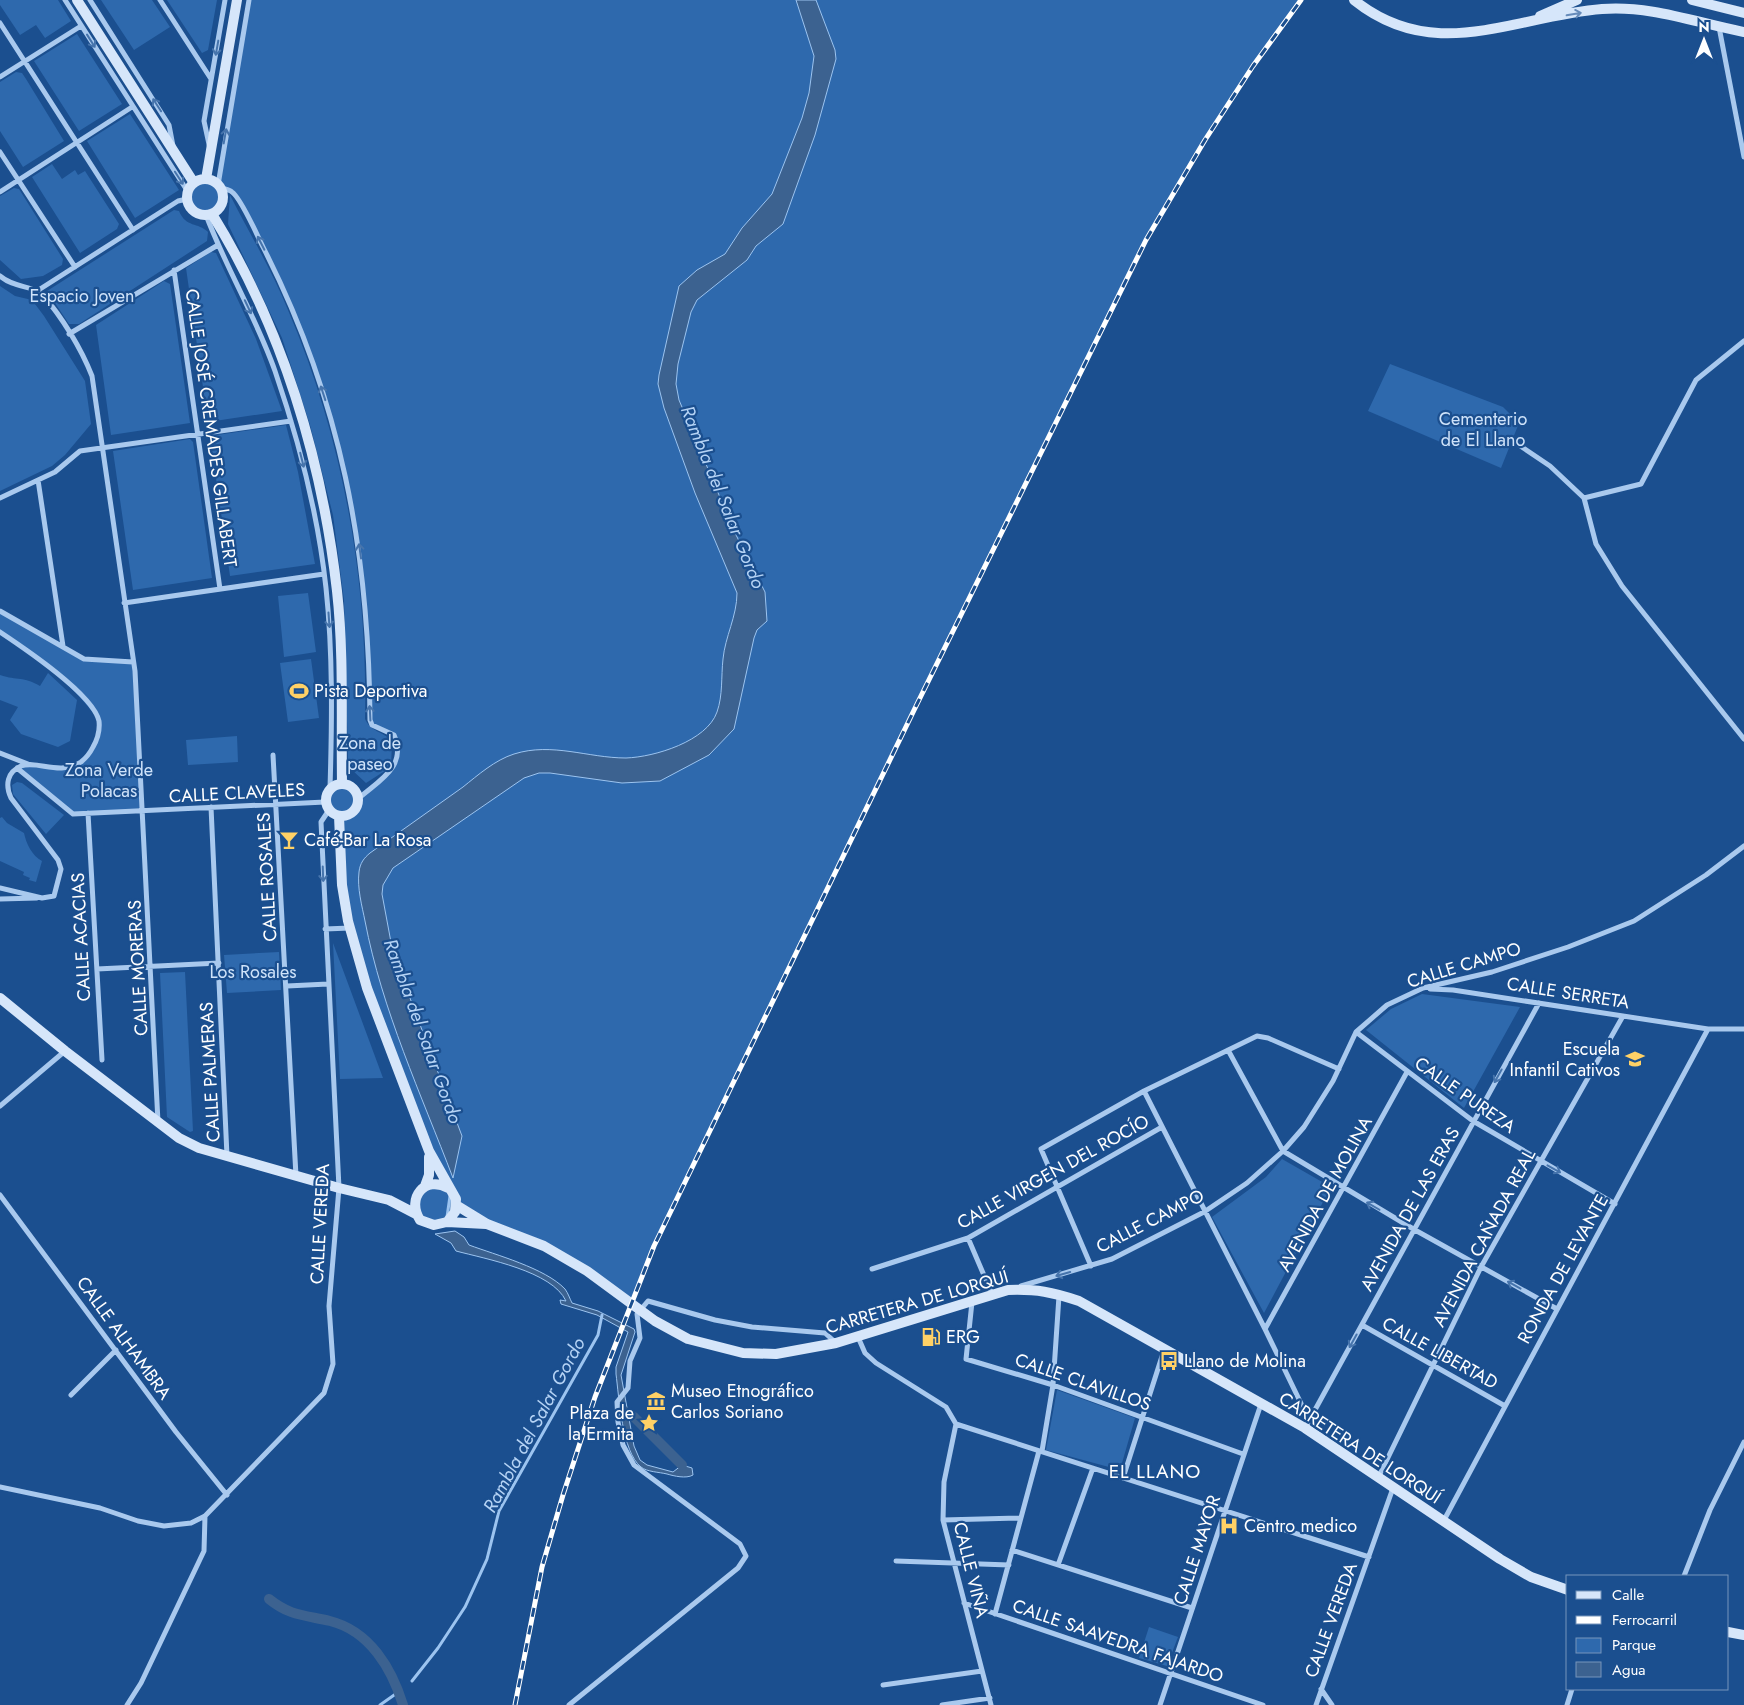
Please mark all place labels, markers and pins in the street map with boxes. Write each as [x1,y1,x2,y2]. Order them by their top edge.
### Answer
place label: Pista Deportiva [314,678,428,704]
sports icon: Pista Deportiva [288,680,310,702]
place label: Café-Bar La Rosa [304,827,431,853]
bar icon: Café-Bar La Rosa [278,829,300,851]
place label: Escuela Infantil Cativos [1510,1036,1620,1083]
school or university icon: Escuela Infantil Cativos [1624,1048,1646,1070]
place label: ERG [946,1324,980,1350]
fuel station icon: ERG [920,1326,942,1348]
place label: Llano de Molina [1184,1348,1306,1374]
bus stop icon: Llano de Molina [1158,1350,1180,1372]
place label: Museo Etnográfico Carlos Soriano [671,1378,814,1425]
museum icon: Museo Etnográfico Carlos Soriano [645,1390,667,1412]
place label: Plaza de la Ermita [568,1400,634,1447]
place icon: Plaza de la Ermita [638,1412,660,1434]
place label: Centro medico [1244,1513,1357,1539]
hospital icon: Centro medico [1218,1515,1240,1537]

